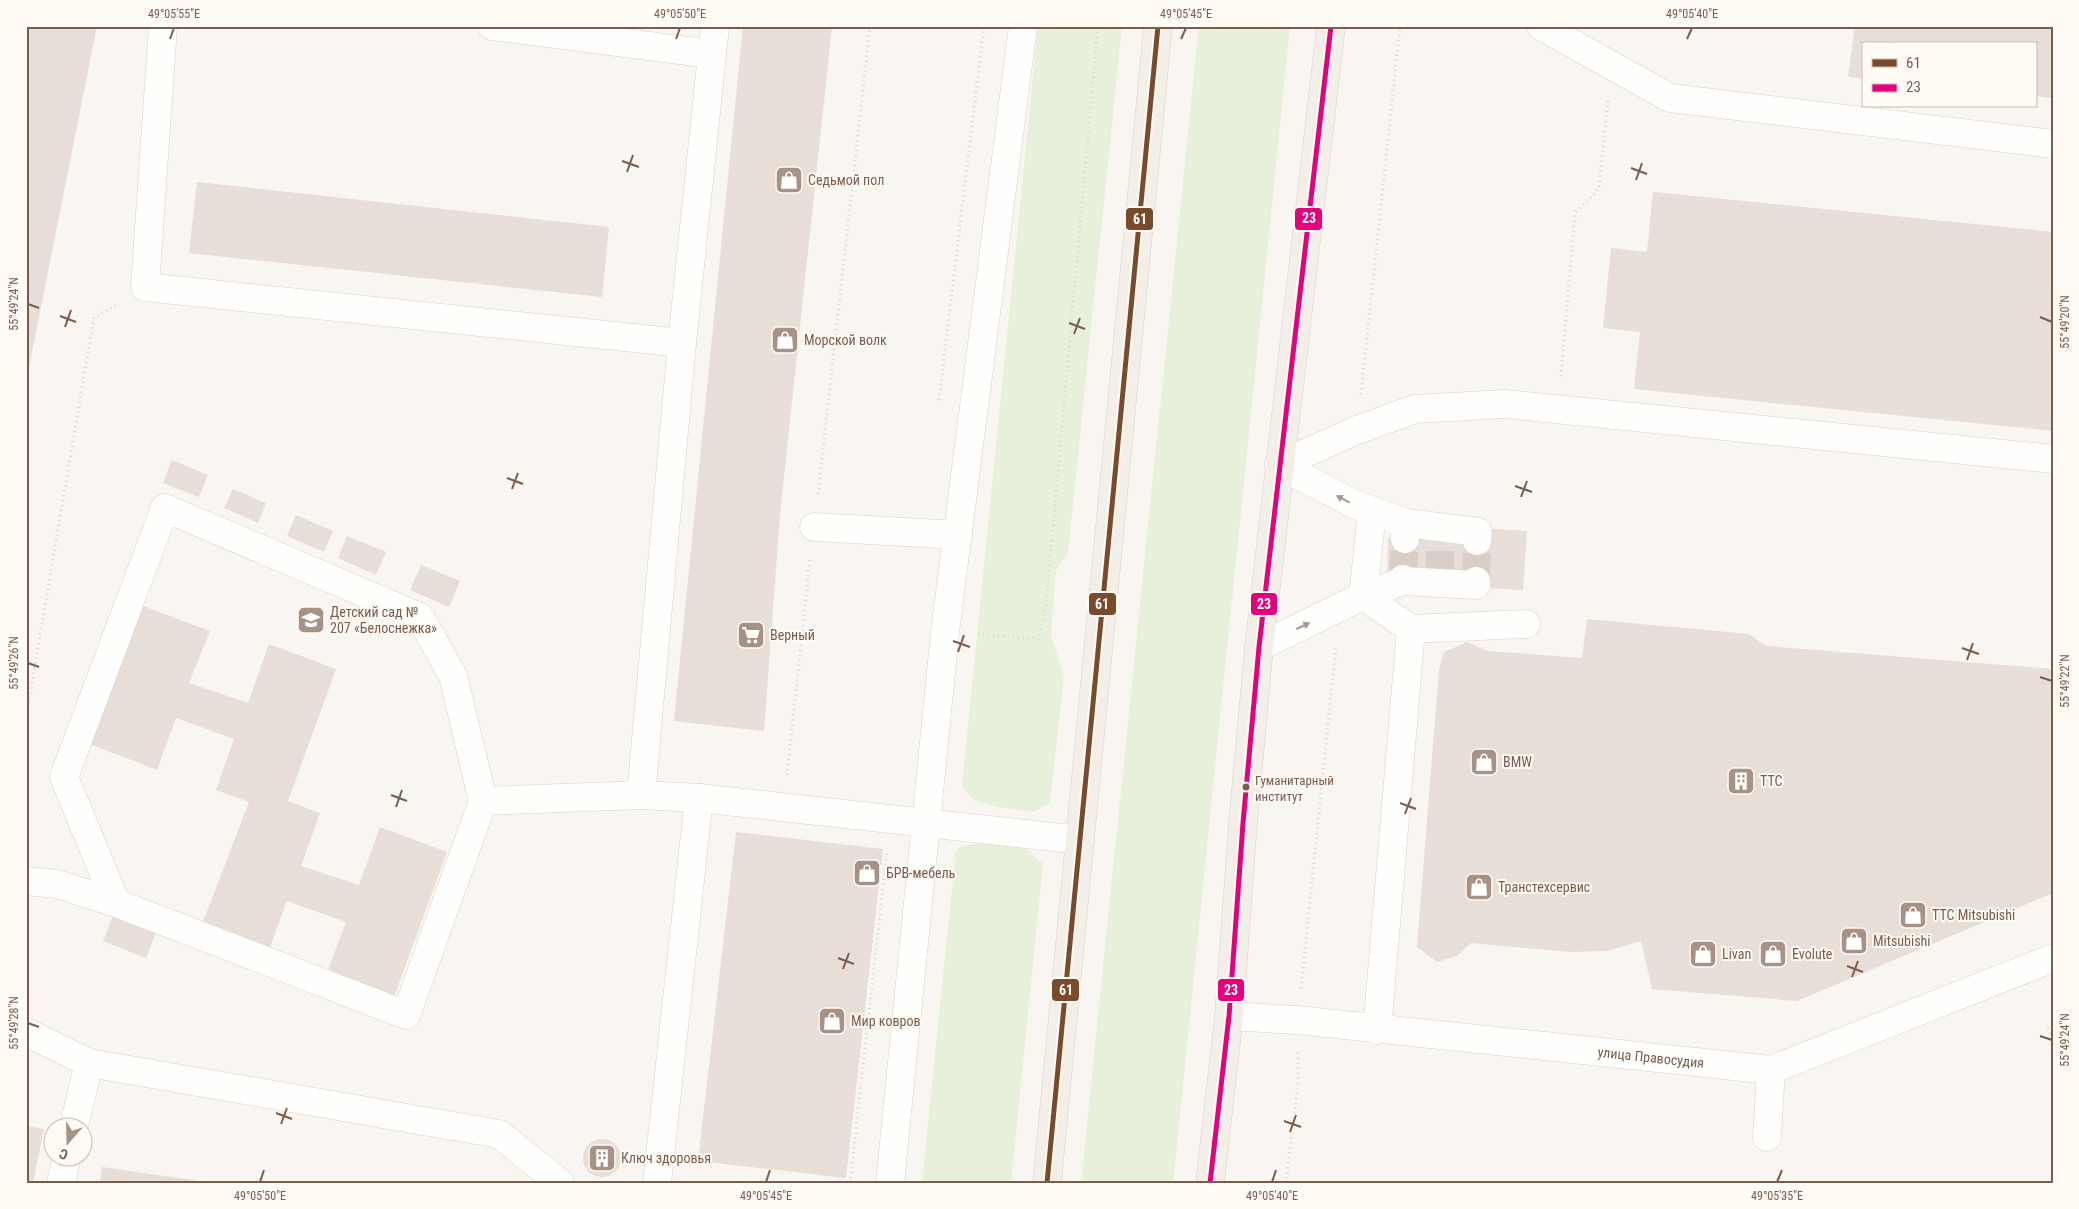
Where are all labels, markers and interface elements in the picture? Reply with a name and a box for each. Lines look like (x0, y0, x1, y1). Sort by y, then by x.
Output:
text: 49°05'55"E (148, 7, 200, 21)
text: 49°05'50"E (654, 7, 706, 21)
text: 49°05'45"E (1160, 7, 1212, 21)
text: 49°05'40"E (1666, 7, 1718, 21)
legend (1862, 42, 2036, 108)
text: 61 (1906, 54, 1921, 72)
text: 23 (1906, 78, 1921, 96)
shop icon: Седьмой пол (774, 165, 804, 195)
place label: Седьмой пол (808, 172, 884, 188)
line badge: 61 (1125, 207, 1154, 231)
line badge: 23 (1294, 207, 1323, 231)
text: 23 (1302, 210, 1316, 226)
text: 61 (1133, 211, 1147, 227)
text: 55°49'24"N (7, 277, 21, 331)
text: 55°49'20"N (2058, 295, 2072, 349)
shop icon: Морской волк (770, 325, 800, 355)
place label: Морской волк (804, 332, 887, 348)
one-way arrow (1336, 494, 1349, 503)
line badge: 61 (1088, 592, 1117, 616)
line badge: 23 (1250, 592, 1278, 616)
text: 61 (1095, 596, 1109, 612)
text: 23 (1257, 596, 1271, 612)
place label: Детский сад № 207 «Белоснежка» (330, 604, 437, 636)
school or university icon: Детский сад № 207 «Белоснежка» (296, 605, 326, 635)
supermarket icon: Верный (736, 620, 766, 650)
one-way arrow (1296, 622, 1310, 630)
place label: Верный (770, 627, 815, 643)
text: 55°49'26"N (7, 636, 21, 690)
text: 55°49'22"N (2058, 654, 2072, 708)
shop icon: BMW (1469, 747, 1499, 777)
place label: BMW (1503, 754, 1532, 770)
building icon: ТТС (1726, 766, 1756, 796)
place label: Гуманитарный институт (1255, 773, 1334, 804)
place label: ТТС (1760, 773, 1782, 789)
marker: Гуманитарный институт (1241, 782, 1251, 792)
shop icon: БРВ-мебель (852, 858, 882, 888)
place label: БРВ-мебель (886, 865, 956, 881)
shop icon: Транстехсервис (1464, 872, 1494, 902)
place label: Транстехсервис (1498, 879, 1590, 895)
shop icon: ТТС Mitsubishi (1898, 900, 1928, 930)
place label: ТТС Mitsubishi (1932, 907, 2015, 923)
shop icon: Mitsubishi (1839, 926, 1869, 956)
place label: Mitsubishi (1873, 933, 1931, 949)
shop icon: Livan (1688, 939, 1718, 969)
shop icon: Evolute (1758, 939, 1788, 969)
place label: Livan (1722, 946, 1751, 962)
place label: Evolute (1792, 946, 1833, 962)
line badge: 61 (1051, 978, 1080, 1002)
line badge: 23 (1217, 978, 1245, 1002)
text: 61 (1059, 982, 1073, 998)
text: 23 (1224, 982, 1238, 998)
text: 55°49'28"N (7, 996, 21, 1050)
shop icon: Мир ковров (817, 1006, 847, 1036)
place label: Мир ковров (851, 1013, 920, 1029)
text: 55°49'24"N (2058, 1013, 2072, 1067)
street label: улица Правосудия (1597, 1044, 1705, 1071)
north arrow (42, 1116, 92, 1166)
building icon: Ключ здоровья (587, 1143, 617, 1173)
text: С (57, 1145, 70, 1163)
place label: Ключ здоровья (621, 1150, 711, 1166)
text: 49°05'50"E (234, 1189, 286, 1203)
text: 49°05'45"E (740, 1189, 792, 1203)
text: 49°05'40"E (1246, 1189, 1298, 1203)
text: 49°05'35"E (1751, 1189, 1803, 1203)

